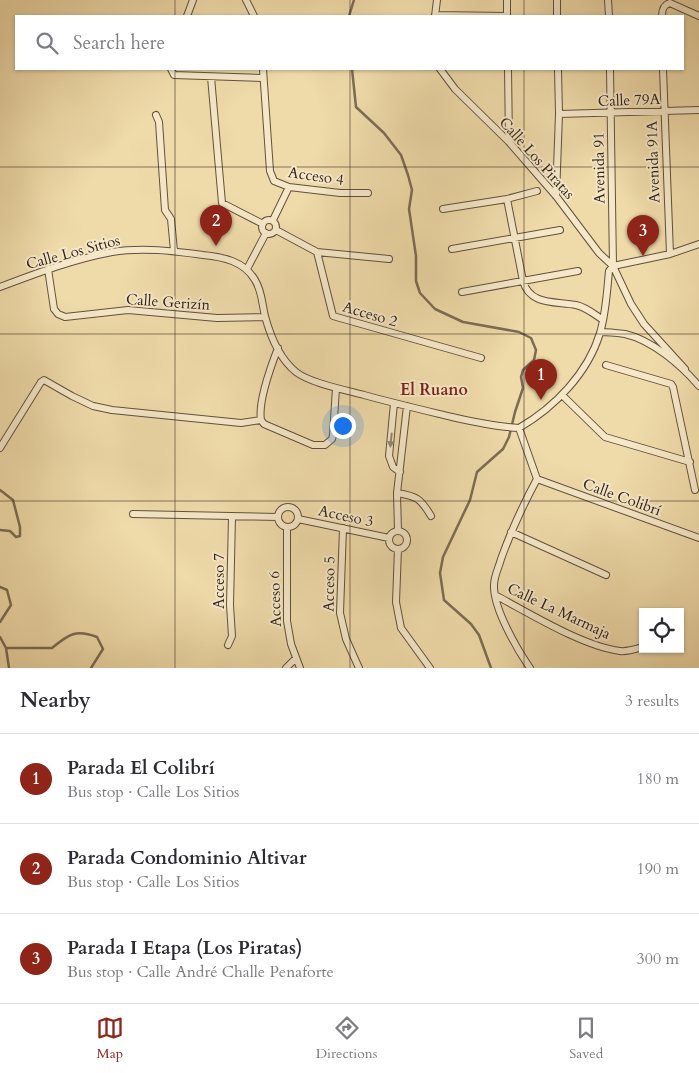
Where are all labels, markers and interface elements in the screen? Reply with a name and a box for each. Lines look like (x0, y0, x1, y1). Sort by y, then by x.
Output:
search box (15, 15, 684, 70)
icon: search (33, 29, 61, 57)
text: Search here (73, 30, 165, 56)
street label: Calle 79A (597, 89, 661, 111)
street label: Calle Los Piratas (495, 113, 579, 203)
street label: Avenida 91A (642, 120, 664, 204)
street label: Avenida 91 (588, 132, 610, 204)
street label: Acceso 4 (287, 162, 345, 190)
pin: 2 (200, 205, 232, 246)
pin: 3 (627, 215, 659, 256)
street label: Calle Los Sitios (24, 230, 122, 274)
street label: Calle Gerizín (125, 289, 211, 315)
street label: Acceso 2 (340, 297, 400, 331)
pin: 1 (525, 359, 557, 400)
district label: El Ruano (400, 379, 468, 401)
your location (330, 413, 356, 439)
one-way arrow (386, 432, 394, 448)
street label: Calle Colibrí (580, 474, 664, 520)
street label: Acceso 3 (317, 500, 375, 532)
street label: Acceso 7 (209, 553, 229, 609)
street label: Acceso 5 (319, 556, 339, 612)
street label: Acceso 6 (264, 570, 286, 627)
street label: Calle La Marmaja (504, 578, 614, 644)
map controls (639, 608, 684, 653)
button: locate (639, 608, 684, 653)
text: Nearby (20, 686, 91, 715)
text: 3 results (625, 690, 679, 712)
text: Parada El Colibrí (67, 755, 215, 781)
text: 1 (32, 768, 40, 790)
text: 180 m (637, 768, 679, 790)
text: Bus stop · Calle Los Sitios (67, 781, 239, 803)
text: Parada Condominio Altivar (67, 845, 307, 871)
text: 2 (32, 858, 40, 880)
text: 190 m (637, 858, 679, 880)
text: Bus stop · Calle Los Sitios (67, 871, 239, 893)
text: Parada I Etapa (Los Piratas) (67, 935, 302, 961)
text: 3 (32, 948, 40, 970)
text: 300 m (637, 948, 679, 970)
text: Bus stop · Calle André Challe Penaforte (67, 961, 334, 983)
tab: Map (96, 1014, 124, 1063)
tab: Directions (316, 1014, 377, 1063)
tab: Saved (569, 1014, 603, 1063)

